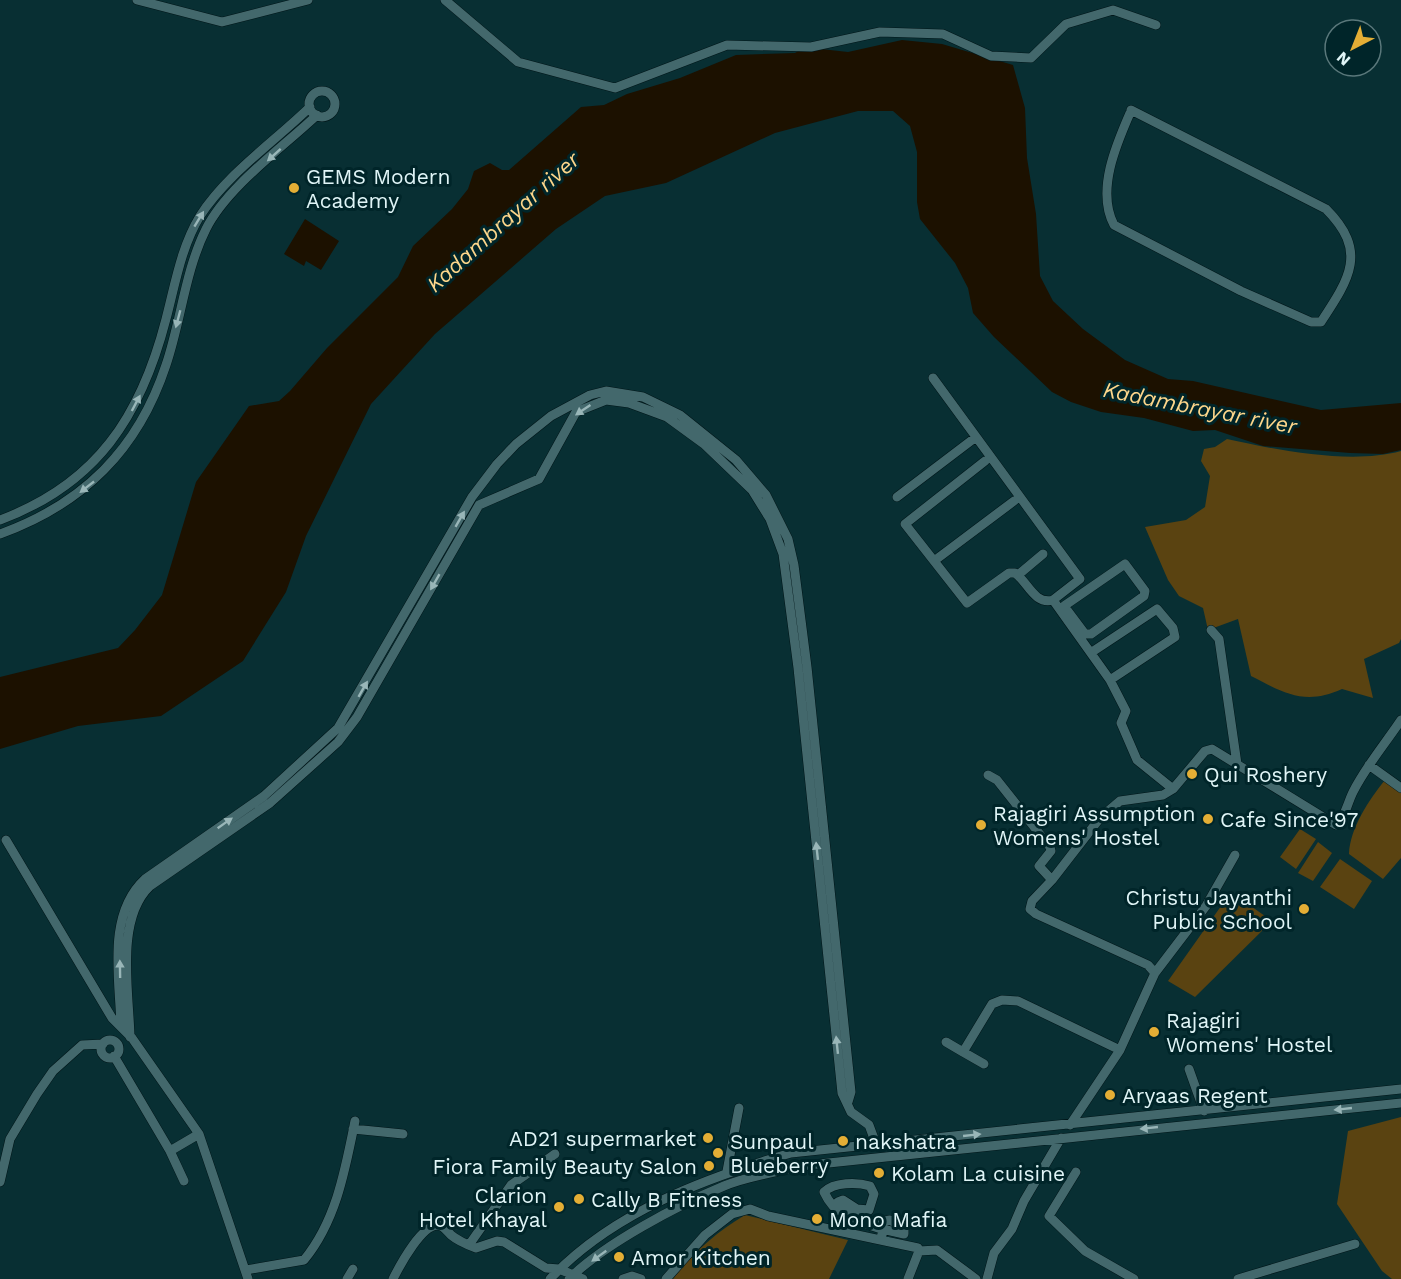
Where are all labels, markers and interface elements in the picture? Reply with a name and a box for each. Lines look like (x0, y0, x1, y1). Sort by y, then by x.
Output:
north arrow (1323, 18, 1383, 78)
text: N (1333, 48, 1354, 70)
water label: Kadambrayar river (422, 146, 586, 297)
one-way arrow (267, 148, 282, 161)
place label: GEMS Modern Academy (306, 164, 450, 213)
marker: GEMS Modern Academy (287, 181, 301, 195)
one-way arrow (194, 211, 205, 227)
one-way arrow (173, 310, 183, 328)
water label: Kadambrayar river (1101, 377, 1300, 439)
one-way arrow (131, 394, 141, 411)
one-way arrow (574, 405, 591, 416)
one-way arrow (79, 480, 94, 492)
one-way arrow (455, 510, 465, 527)
one-way arrow (429, 574, 440, 590)
one-way arrow (358, 680, 368, 697)
place label: Qui Roshery (1204, 762, 1327, 787)
marker: Qui Roshery (1185, 767, 1199, 781)
place label: Rajagiri Assumption Womens' Hostel (993, 801, 1195, 850)
place label: Cafe Since'97 (1220, 807, 1358, 832)
marker: Cafe Since'97 (1201, 812, 1215, 826)
one-way arrow (217, 817, 233, 829)
marker: Rajagiri Assumption Womens' Hostel (974, 818, 988, 832)
one-way arrow (812, 841, 822, 860)
place label: Christu Jayanthi Public School (1125, 885, 1293, 934)
marker: Christu Jayanthi Public School (1297, 902, 1311, 916)
one-way arrow (115, 959, 124, 978)
place label: Rajagiri Womens' Hostel (1166, 1008, 1333, 1057)
marker: Rajagiri Womens' Hostel (1147, 1025, 1161, 1039)
one-way arrow (832, 1035, 842, 1054)
place label: Aryaas Regent (1122, 1083, 1268, 1108)
marker: Aryaas Regent (1103, 1088, 1117, 1102)
one-way arrow (1333, 1104, 1352, 1114)
one-way arrow (1139, 1123, 1158, 1133)
place label: AD21 supermarket (509, 1126, 696, 1151)
place label: Sunpaul Blueberry (730, 1129, 829, 1178)
place label: nakshatra (855, 1129, 956, 1154)
one-way arrow (963, 1130, 982, 1140)
marker: AD21 supermarket (701, 1131, 715, 1145)
marker: nakshatra (836, 1134, 850, 1148)
marker: Sunpaul Blueberry (711, 1146, 725, 1160)
place label: Fiora Family Beauty Salon (432, 1154, 697, 1179)
marker: Fiora Family Beauty Salon (702, 1159, 716, 1173)
place label: Kolam La cuisine (891, 1161, 1065, 1186)
marker: Kolam La cuisine (872, 1166, 886, 1180)
place label: Clarion Hotel Khayal (419, 1183, 548, 1232)
place label: Cally B Fitness (591, 1187, 742, 1212)
marker: Cally B Fitness (572, 1192, 586, 1206)
marker: Clarion Hotel Khayal (552, 1200, 566, 1214)
place label: Mono Mafia (829, 1207, 948, 1232)
marker: Mono Mafia (810, 1212, 824, 1226)
place label: Amor Kitchen (631, 1245, 771, 1270)
one-way arrow (591, 1250, 607, 1262)
marker: Amor Kitchen (612, 1250, 626, 1264)

